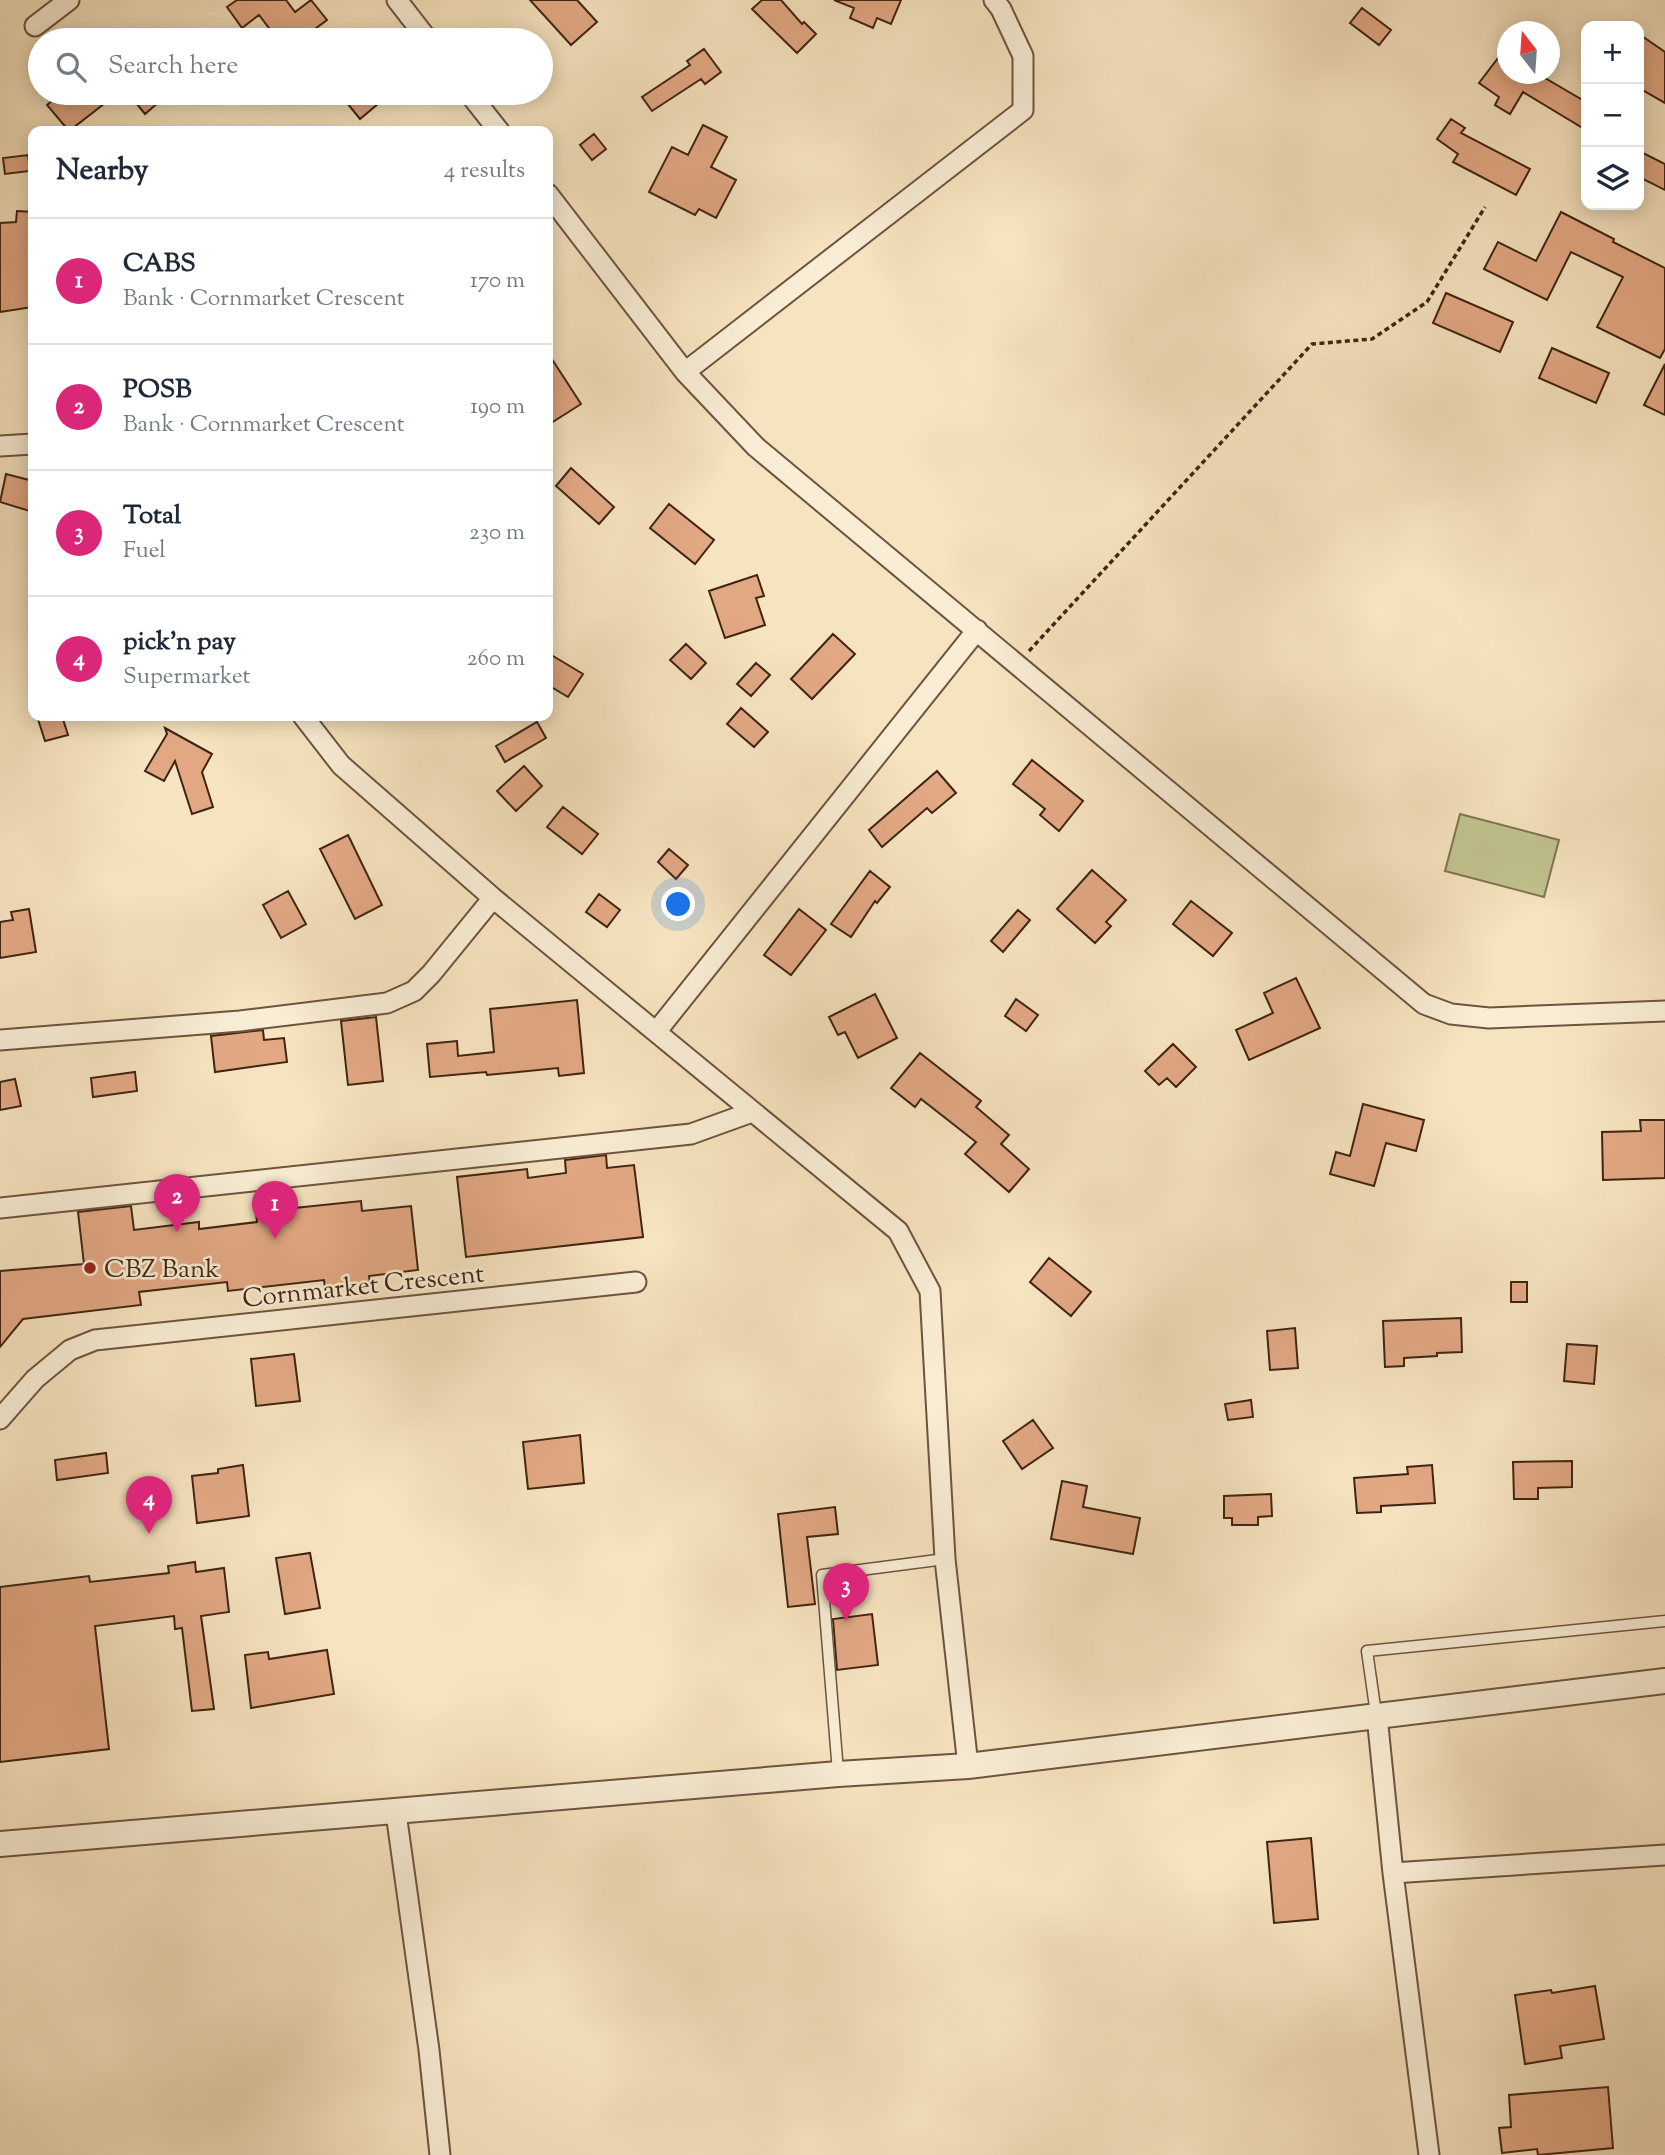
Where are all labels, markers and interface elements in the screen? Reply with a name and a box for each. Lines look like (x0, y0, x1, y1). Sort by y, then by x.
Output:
north arrow (1497, 21, 1560, 84)
map controls (1581, 21, 1644, 210)
button: + (1581, 21, 1644, 84)
search box (28, 28, 553, 105)
icon: search (52, 48, 90, 86)
text: Search here (108, 48, 238, 85)
button: − (1581, 84, 1644, 147)
button: layers (1581, 147, 1644, 210)
text: Nearby (56, 150, 148, 193)
text: 4 results (444, 155, 525, 188)
text: CABS (123, 246, 196, 283)
text: 1 (75, 265, 83, 298)
text: 170 m (470, 265, 525, 298)
text: Bank · Cornmarket Crescent (123, 283, 405, 316)
text: POSB (123, 372, 192, 409)
text: 2 (74, 391, 84, 424)
text: 190 m (470, 391, 525, 424)
text: Bank · Cornmarket Crescent (123, 409, 405, 442)
text: Total (123, 498, 181, 535)
text: 3 (74, 517, 84, 550)
text: 230 m (469, 517, 525, 550)
text: Fuel (123, 535, 166, 568)
text: pick'n pay (123, 624, 236, 661)
text: 4 (73, 643, 85, 676)
text: 260 m (467, 643, 525, 676)
text: Supermarket (123, 661, 250, 694)
your location (661, 887, 695, 921)
pin: 2 (154, 1174, 200, 1232)
pin: 1 (252, 1181, 298, 1239)
place label: CBZ Bank (104, 1252, 219, 1289)
street label: Cornmarket Crescent (241, 1256, 486, 1319)
marker: CBZ Bank (82, 1260, 98, 1276)
pin: 4 (126, 1476, 172, 1534)
pin: 3 (823, 1563, 869, 1621)

